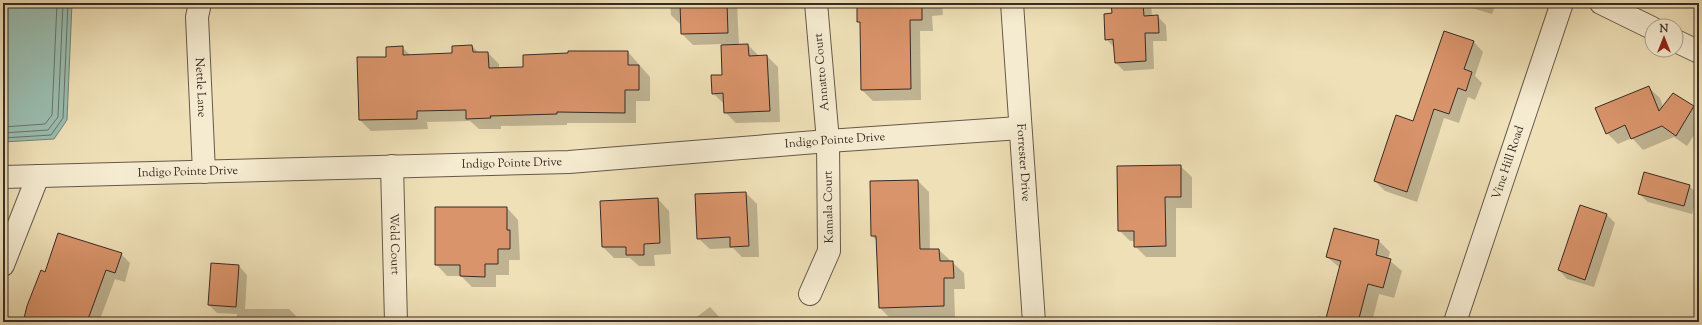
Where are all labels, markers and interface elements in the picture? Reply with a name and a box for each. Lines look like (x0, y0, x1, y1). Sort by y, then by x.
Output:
north arrow (1644, 18, 1684, 58)
text: N (1659, 21, 1669, 37)
street label: Annatto Court (810, 32, 834, 112)
street label: Nettle Lane (190, 57, 211, 118)
street label: Forrester Drive (1011, 123, 1035, 203)
street label: Vine Hill Road (1488, 123, 1529, 202)
street label: Indigo Pointe Drive (784, 128, 886, 153)
street label: Indigo Pointe Drive (461, 153, 563, 174)
street label: Indigo Pointe Drive (137, 162, 239, 182)
street label: Kamala Court (819, 171, 839, 243)
street label: Weld Court (384, 213, 404, 275)

